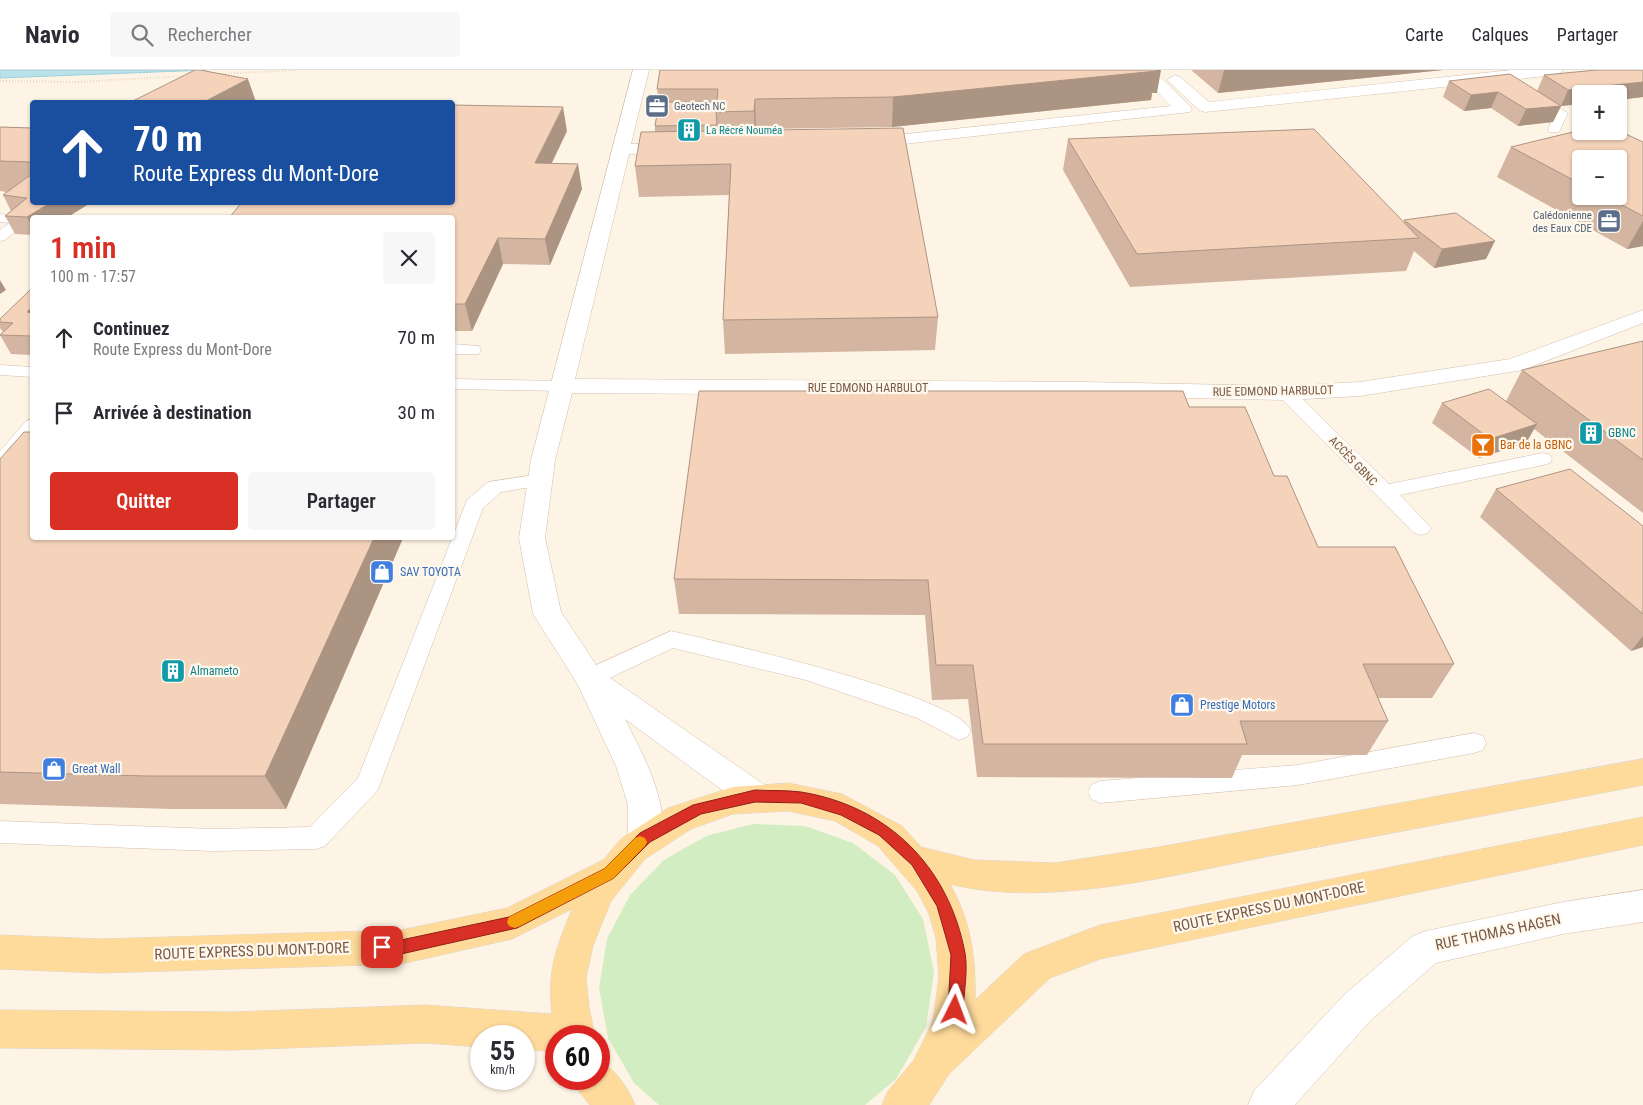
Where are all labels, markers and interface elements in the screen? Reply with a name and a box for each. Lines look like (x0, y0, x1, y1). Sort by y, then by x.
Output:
search box (110, 12, 460, 57)
text: Navio (25, 21, 80, 49)
icon: search (128, 21, 156, 49)
text: Rechercher (168, 23, 252, 46)
text: Carte (1405, 24, 1444, 45)
text: Calques (1472, 24, 1529, 45)
text: Partager (1557, 24, 1618, 45)
map controls (1572, 85, 1627, 205)
button: + (1572, 85, 1627, 140)
office icon: Geotech NC (644, 93, 670, 119)
place label: Geotech NC (674, 100, 726, 113)
building icon: La Récré Nouméa (676, 117, 702, 143)
text: 70 m (133, 119, 202, 160)
icon: ahead (50, 120, 115, 185)
place label: La Récré Nouméa (706, 124, 782, 137)
button: − (1572, 150, 1627, 205)
text: Route Express du Mont-Dore (133, 161, 379, 186)
office icon: Calédonienne des Eaux CDE (1596, 208, 1622, 234)
place label: Calédonienne des Eaux CDE (1532, 209, 1593, 235)
text: 1 min (50, 230, 116, 265)
button: close (383, 232, 435, 284)
text: 100 m · 17:57 (50, 267, 136, 286)
text: Continuez (93, 317, 170, 340)
icon: ahead (50, 324, 78, 352)
text: 70 m (398, 326, 435, 349)
text: Route Express du Mont-Dore (93, 340, 272, 359)
street label: RUE EDMOND HARBULOT (808, 381, 928, 395)
street label: RUE EDMOND HARBULOT (1213, 383, 1333, 399)
icon: arrive (50, 399, 78, 427)
text: Arrivée à destination (93, 401, 252, 424)
text: 30 m (398, 401, 435, 424)
building icon: GBNC (1578, 420, 1604, 446)
place label: GBNC (1608, 426, 1636, 440)
bar icon: Bar de la GBNC (1470, 432, 1496, 458)
street label: ACCÈS GBNC (1326, 433, 1381, 489)
place label: Bar de la GBNC (1500, 438, 1572, 452)
button: Quitter (50, 472, 238, 530)
button: Partager (248, 472, 435, 530)
shop icon: SAV TOYOTA (369, 559, 395, 585)
place label: SAV TOYOTA (400, 565, 461, 579)
building icon: Almameto (160, 658, 186, 684)
place label: Almameto (190, 664, 239, 678)
shop icon: Prestige Motors (1169, 692, 1195, 718)
place label: Prestige Motors (1200, 698, 1276, 712)
shop icon: Great Wall (41, 756, 67, 782)
place label: Great Wall (72, 762, 121, 776)
street label: ROUTE EXPRESS DU MONT-DORE (1172, 878, 1366, 936)
street label: RUE THOMAS HAGEN (1433, 910, 1563, 954)
pin (361, 926, 403, 968)
icon: arrive (368, 933, 396, 961)
street label: ROUTE EXPRESS DU MONT-DORE (154, 939, 350, 963)
position arrow (928, 983, 980, 1035)
speed limit sign: 60 (545, 1025, 610, 1090)
text: 55 (490, 1037, 515, 1066)
text: km/h (490, 1063, 515, 1077)

